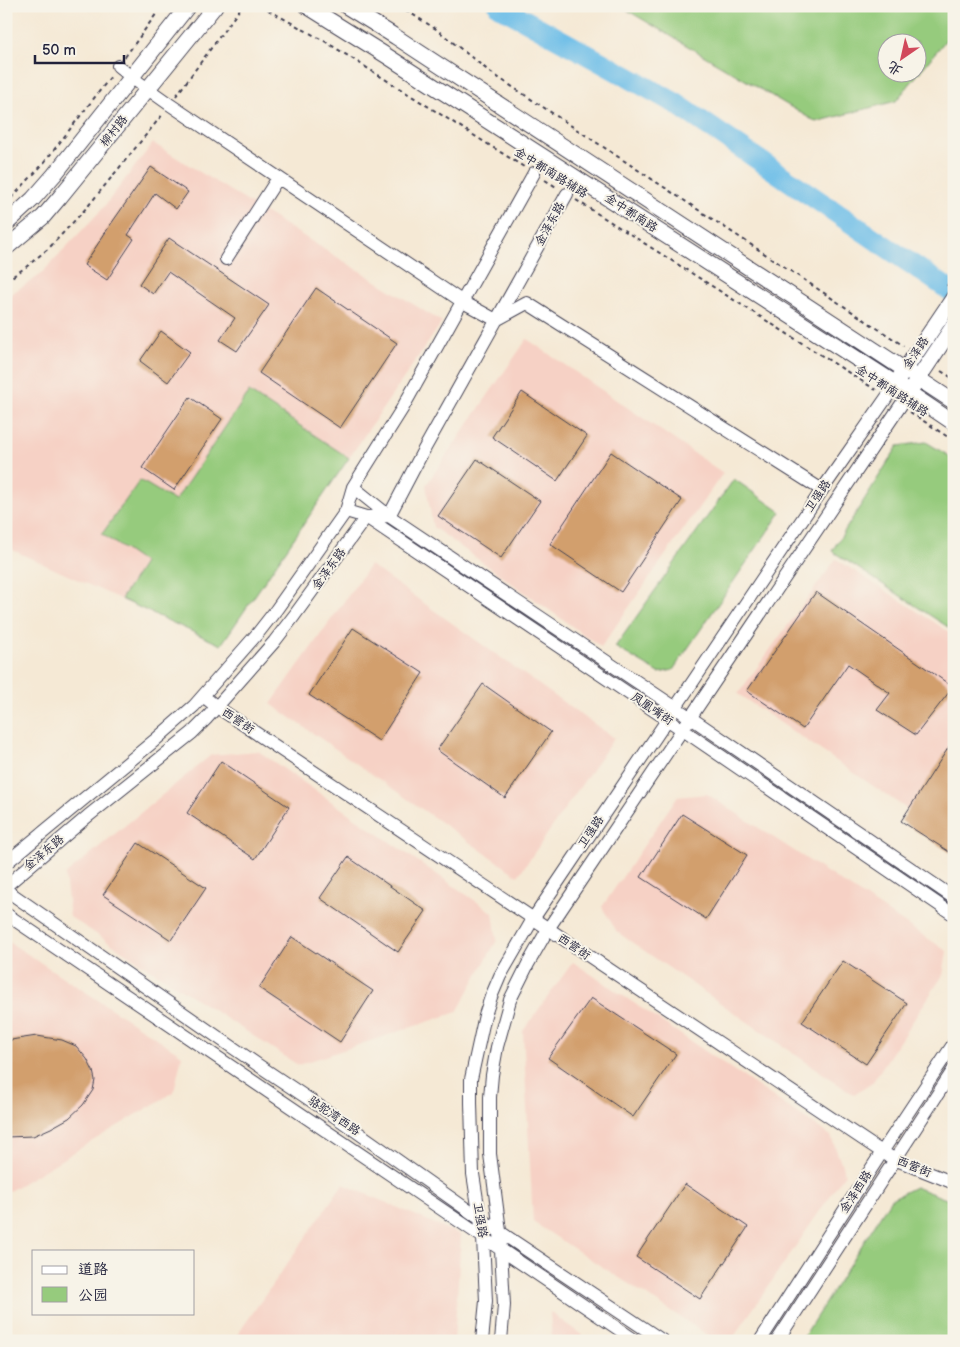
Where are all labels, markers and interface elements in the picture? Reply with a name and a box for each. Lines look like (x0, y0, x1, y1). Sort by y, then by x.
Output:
scale bar (35, 32, 124, 64)
north arrow (878, 32, 928, 82)
text: 50 m (42, 41, 76, 60)
text: 北 (884, 57, 906, 79)
street label: 柳村路 (97, 112, 131, 150)
street label: 金中都南路辅路 (511, 144, 591, 202)
street label: 金中都南路 (602, 190, 660, 236)
street label: 金泽东路 (532, 199, 568, 249)
street label: 金泽路 (900, 334, 932, 372)
street label: 金中都南路辅路 (853, 362, 931, 420)
street label: 卫强路 (802, 477, 834, 515)
street label: 金泽东路 (309, 545, 349, 593)
street label: 凤凰嘴街 (628, 689, 676, 729)
street label: 西营街 (219, 705, 257, 737)
street label: 卫强路 (575, 813, 607, 851)
street label: 金泽东路 (21, 832, 67, 874)
street label: 西营街 (555, 931, 593, 963)
street label: 骆驼湾西路 (305, 1093, 363, 1139)
street label: 西营街 (894, 1153, 934, 1181)
street label: 金泽西路 (837, 1168, 875, 1216)
street label: 卫强路 (470, 1201, 490, 1239)
legend (32, 1250, 195, 1314)
text: 道路 (78, 1260, 108, 1279)
text: 公园 (78, 1286, 108, 1305)

